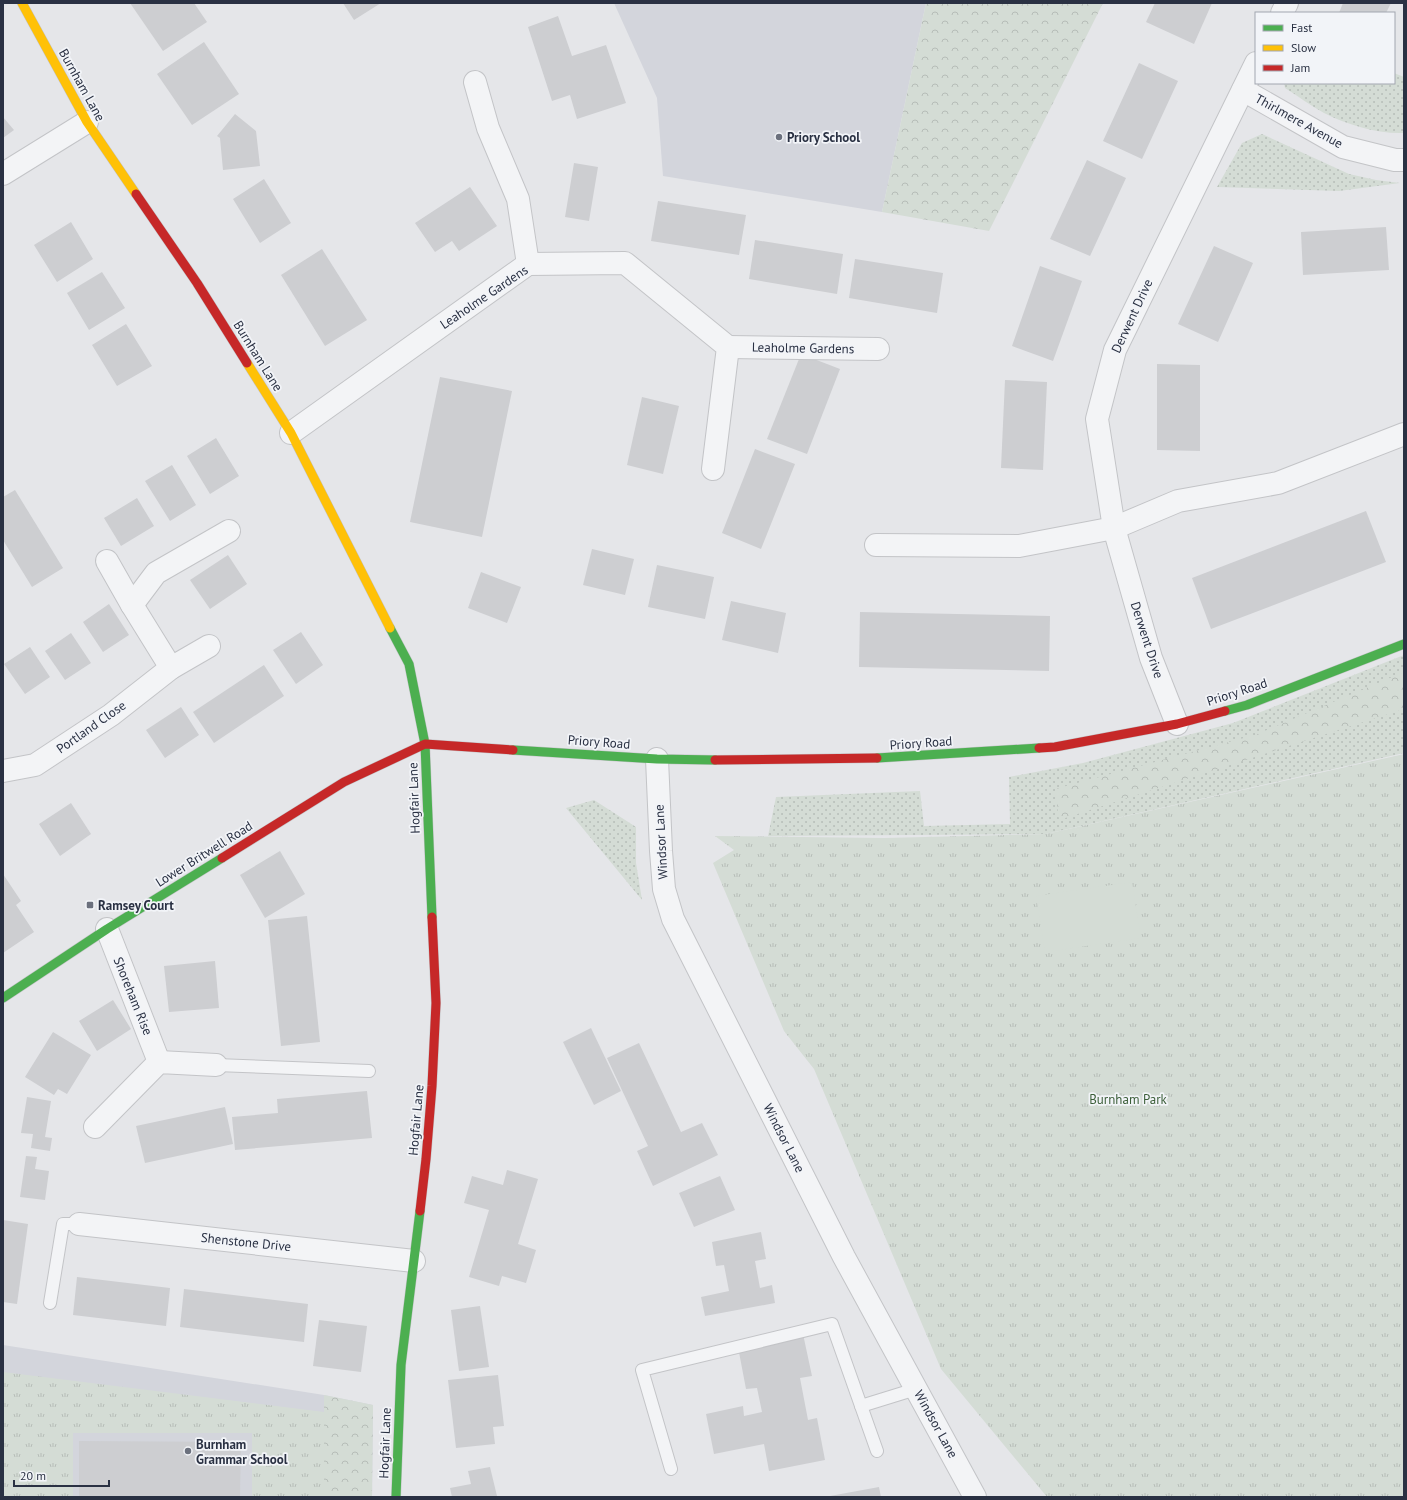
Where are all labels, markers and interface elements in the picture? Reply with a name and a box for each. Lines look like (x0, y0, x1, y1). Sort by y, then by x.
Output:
legend (1255, 12, 1395, 84)
text: Fast (1291, 20, 1312, 35)
text: Slow (1291, 40, 1316, 55)
street label: Burnham Lane (55, 46, 109, 124)
text: Jam (1290, 60, 1310, 75)
street label: Thirlmere Avenue (1252, 90, 1346, 152)
place label: Priory School (787, 129, 860, 146)
marker: Priory School (774, 132, 784, 142)
street label: Leaholme Gardens (437, 261, 531, 333)
street label: Derwent Drive (1107, 276, 1157, 356)
street label: Burnham Lane (230, 317, 286, 395)
street label: Leaholme Gardens (752, 339, 854, 357)
street label: Derwent Drive (1127, 599, 1167, 681)
street label: Priory Road (1205, 674, 1269, 710)
street label: Portland Close (53, 697, 129, 757)
street label: Priory Road (567, 731, 631, 753)
street label: Priory Road (889, 732, 953, 754)
street label: Hogfair Lane (404, 762, 424, 834)
street label: Windsor Lane (651, 804, 671, 880)
street label: Lower Britwell Road (152, 817, 256, 891)
place label: Ramsey Court (98, 897, 174, 914)
marker: Ramsey Court (85, 900, 95, 910)
street label: Shoreham Rise (110, 954, 156, 1038)
street label: Hogfair Lane (404, 1084, 428, 1156)
park label: Burnham Park (1089, 1091, 1168, 1108)
street label: Windsor Lane (759, 1101, 809, 1175)
street label: Shenstone Drive (200, 1229, 292, 1255)
street label: Windsor Lane (910, 1387, 962, 1461)
street label: Hogfair Lane (375, 1407, 395, 1479)
place label: Burnham Grammar School (196, 1436, 288, 1468)
marker: Burnham Grammar School (183, 1446, 193, 1456)
scale bar (14, 1462, 109, 1488)
text: 20 m (20, 1468, 46, 1483)

